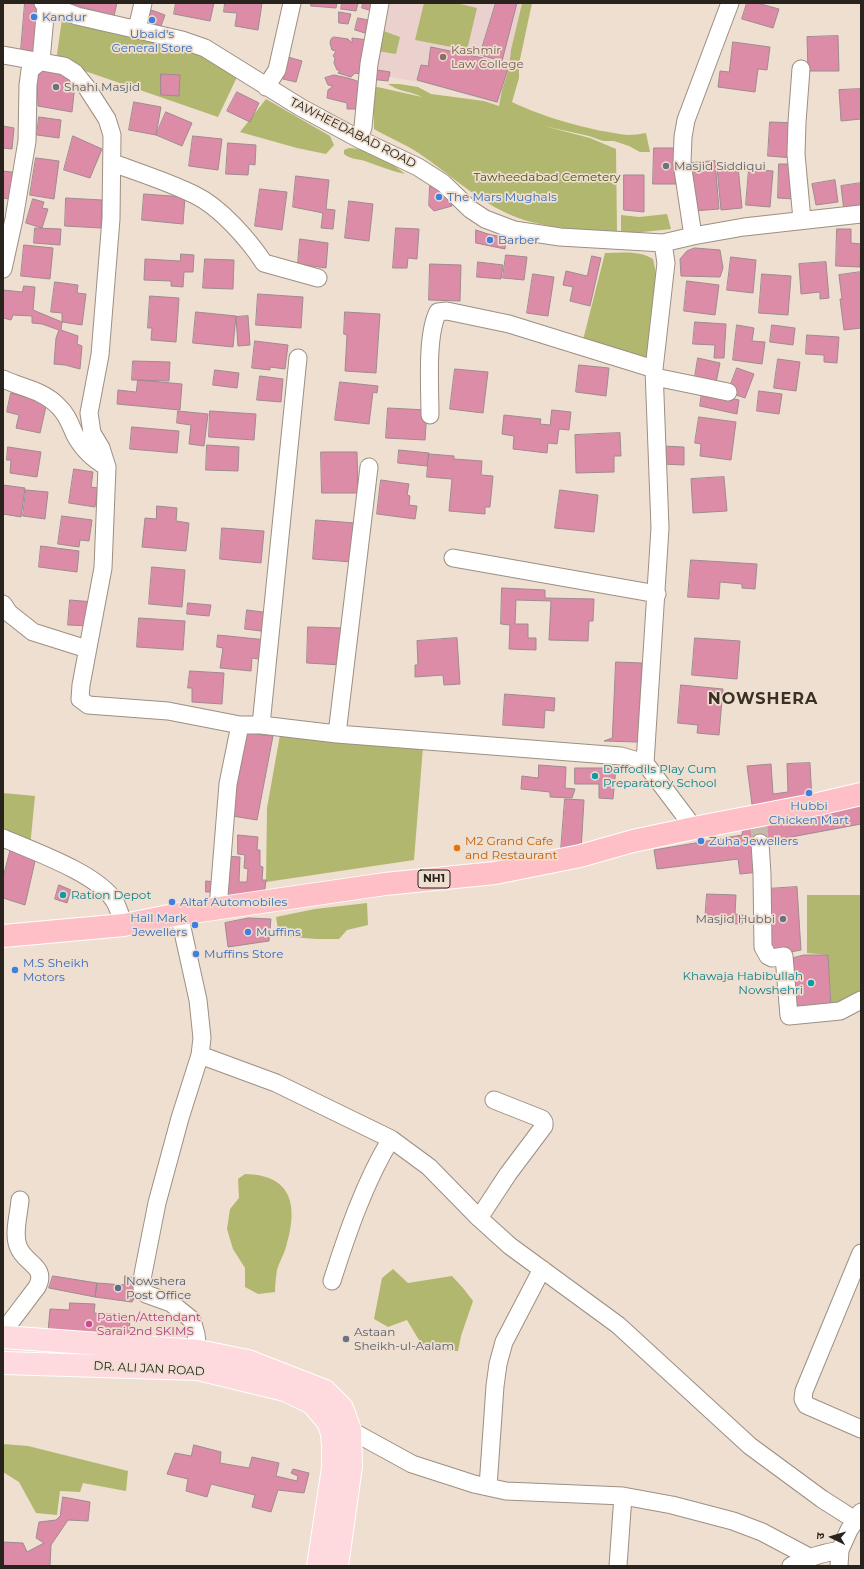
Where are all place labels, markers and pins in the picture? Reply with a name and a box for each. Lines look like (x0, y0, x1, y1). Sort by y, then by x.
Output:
place label: Kandur (42, 10, 87, 24)
marker: Kandur (29, 12, 39, 22)
marker: Ubaid's General Store (147, 15, 157, 25)
place label: Ubaid's General Store (111, 27, 193, 55)
place label: Kashmir Law College (451, 43, 524, 71)
marker: Kashmir Law College (438, 52, 448, 62)
place label: Shahi Masjid (64, 80, 140, 94)
marker: Shahi Masjid (51, 82, 61, 92)
place label: Masjid Siddiqui (674, 159, 766, 173)
marker: Masjid Siddiqui (661, 161, 671, 171)
place label: The Mars Mughals (447, 190, 557, 204)
marker: The Mars Mughals (434, 192, 444, 202)
place label: Barber (498, 233, 539, 247)
marker: Barber (485, 235, 495, 245)
place label: Daffodils Play Cum Preparatory School (603, 762, 717, 790)
marker: Daffodils Play Cum Preparatory School (590, 771, 600, 781)
marker: Hubbi Chicken Mart (804, 788, 814, 798)
place label: Hubbi Chicken Mart (769, 799, 849, 827)
place label: M2 Grand Cafe and Restaurant (465, 834, 557, 862)
place label: Zuha Jewellers (709, 834, 798, 848)
marker: Zuha Jewellers (696, 836, 706, 846)
marker: M2 Grand Cafe and Restaurant (452, 843, 462, 853)
place label: Ration Depot (71, 888, 151, 902)
marker: Ration Depot (58, 890, 68, 900)
place label: Altaf Automobiles (180, 895, 287, 909)
marker: Altaf Automobiles (167, 897, 177, 907)
place label: Hall Mark Jewellers (130, 911, 187, 939)
place label: Masjid Hubbi (695, 912, 775, 926)
marker: Masjid Hubbi (778, 914, 788, 924)
marker: Hall Mark Jewellers (190, 920, 200, 930)
place label: Muffins (256, 925, 301, 939)
marker: Muffins (243, 927, 253, 937)
place label: Muffins Store (204, 947, 283, 961)
marker: Muffins Store (191, 949, 201, 959)
place label: M.S Sheikh Motors (23, 956, 89, 984)
marker: M.S Sheikh Motors (10, 965, 20, 975)
place label: Khawaja Habibullah Nowshehri (682, 969, 803, 997)
marker: Khawaja Habibullah Nowshehri (806, 978, 816, 988)
place label: Nowshera Post Office (126, 1274, 191, 1302)
marker: Nowshera Post Office (113, 1283, 123, 1293)
place label: Patien/Attendant Sarai 2nd SKIMS (97, 1310, 201, 1338)
marker: Patien/Attendant Sarai 2nd SKIMS (84, 1319, 94, 1329)
place label: Astaan Sheikh-ul-Aalam (354, 1325, 454, 1353)
marker: Astaan Sheikh-ul-Aalam (341, 1334, 351, 1344)

